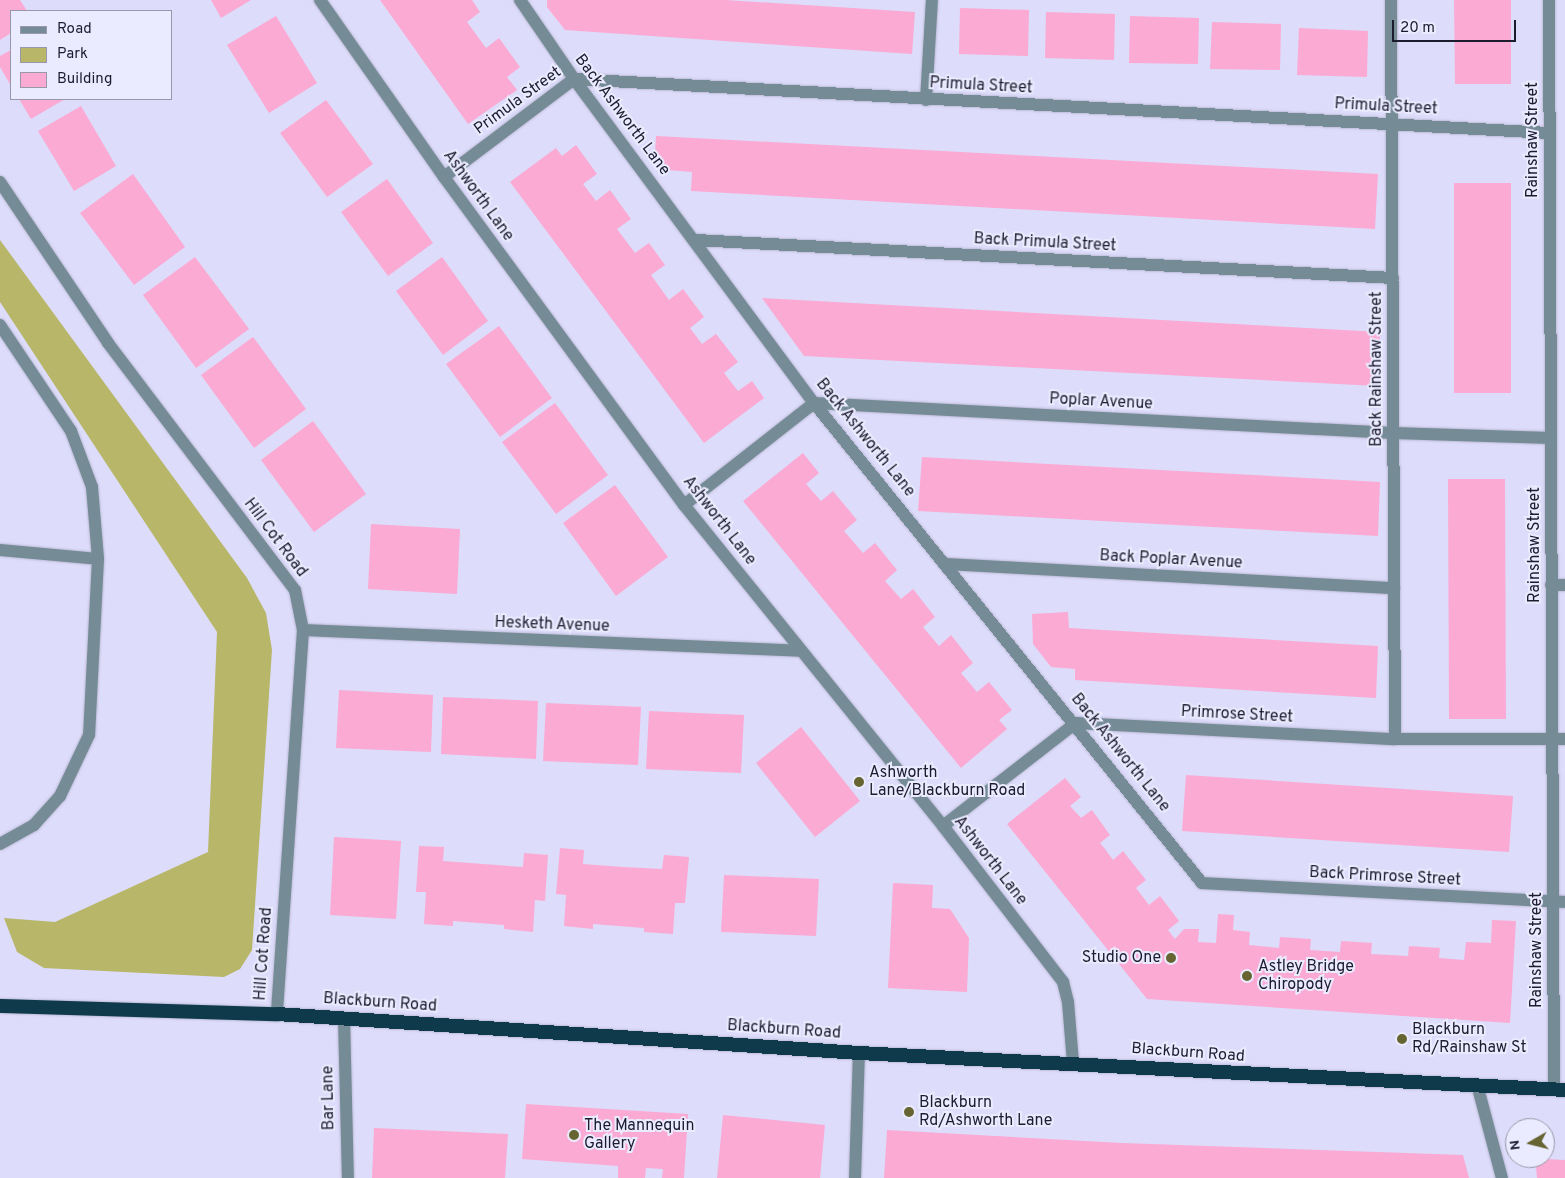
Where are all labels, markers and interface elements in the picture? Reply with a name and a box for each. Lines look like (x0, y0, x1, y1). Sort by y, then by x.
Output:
legend (10, 10, 172, 100)
scale bar (1395, 10, 1519, 42)
text: 20 m (1400, 19, 1435, 38)
text: Road (57, 20, 92, 39)
text: Park (57, 45, 88, 64)
street label: Back Ashworth Lane (570, 50, 674, 180)
street label: Primula Street (471, 63, 565, 139)
text: Building (57, 70, 112, 89)
street label: Primula Street (929, 74, 1033, 98)
street label: Rainshaw Street (1523, 82, 1543, 198)
street label: Primula Street (1334, 95, 1438, 119)
street label: Ashworth Lane (439, 147, 517, 245)
street label: Back Primula Street (973, 230, 1117, 256)
street label: Back Rainshaw Street (1367, 291, 1387, 447)
street label: Back Ashworth Lane (811, 375, 919, 501)
street label: Poplar Avenue (1048, 390, 1154, 414)
street label: Ashworth Lane (678, 473, 760, 569)
street label: Rainshaw Street (1525, 487, 1545, 603)
street label: Hill Cot Road (239, 495, 311, 581)
street label: Back Poplar Avenue (1099, 547, 1243, 573)
street label: Hesketh Avenue (494, 613, 610, 637)
street label: Back Ashworth Lane (1066, 690, 1174, 816)
street label: Primrose Street (1180, 702, 1294, 728)
place label: Ashworth Lane/Blackburn Road (869, 763, 1025, 801)
marker: Ashworth Lane/Blackburn Road (853, 776, 865, 788)
street label: Ashworth Lane (949, 813, 1031, 909)
street label: Back Primrose Street (1309, 863, 1461, 891)
street label: Rainshaw Street (1527, 892, 1547, 1008)
street label: Hill Cot Road (251, 907, 277, 1001)
place label: Studio One (1082, 948, 1161, 968)
marker: Studio One (1165, 952, 1177, 964)
place label: Astley Bridge Chiropody (1258, 957, 1354, 995)
marker: Astley Bridge Chiropody (1240, 969, 1254, 983)
street label: Blackburn Road (323, 989, 437, 1017)
street label: Blackburn Road (727, 1016, 841, 1044)
place label: Blackburn Rd/Rainshaw St (1412, 1020, 1526, 1058)
marker: Blackburn Rd/Rainshaw St (1396, 1033, 1408, 1045)
street label: Blackburn Road (1131, 1039, 1245, 1067)
street label: Bar Lane (319, 1066, 339, 1130)
place label: Blackburn Rd/Ashworth Lane (919, 1093, 1052, 1131)
marker: Blackburn Rd/Ashworth Lane (903, 1106, 915, 1118)
place label: The Mannequin Gallery (584, 1116, 694, 1154)
north arrow (1505, 1118, 1555, 1168)
marker: The Mannequin Gallery (568, 1129, 580, 1141)
text: N (1507, 1139, 1525, 1151)

